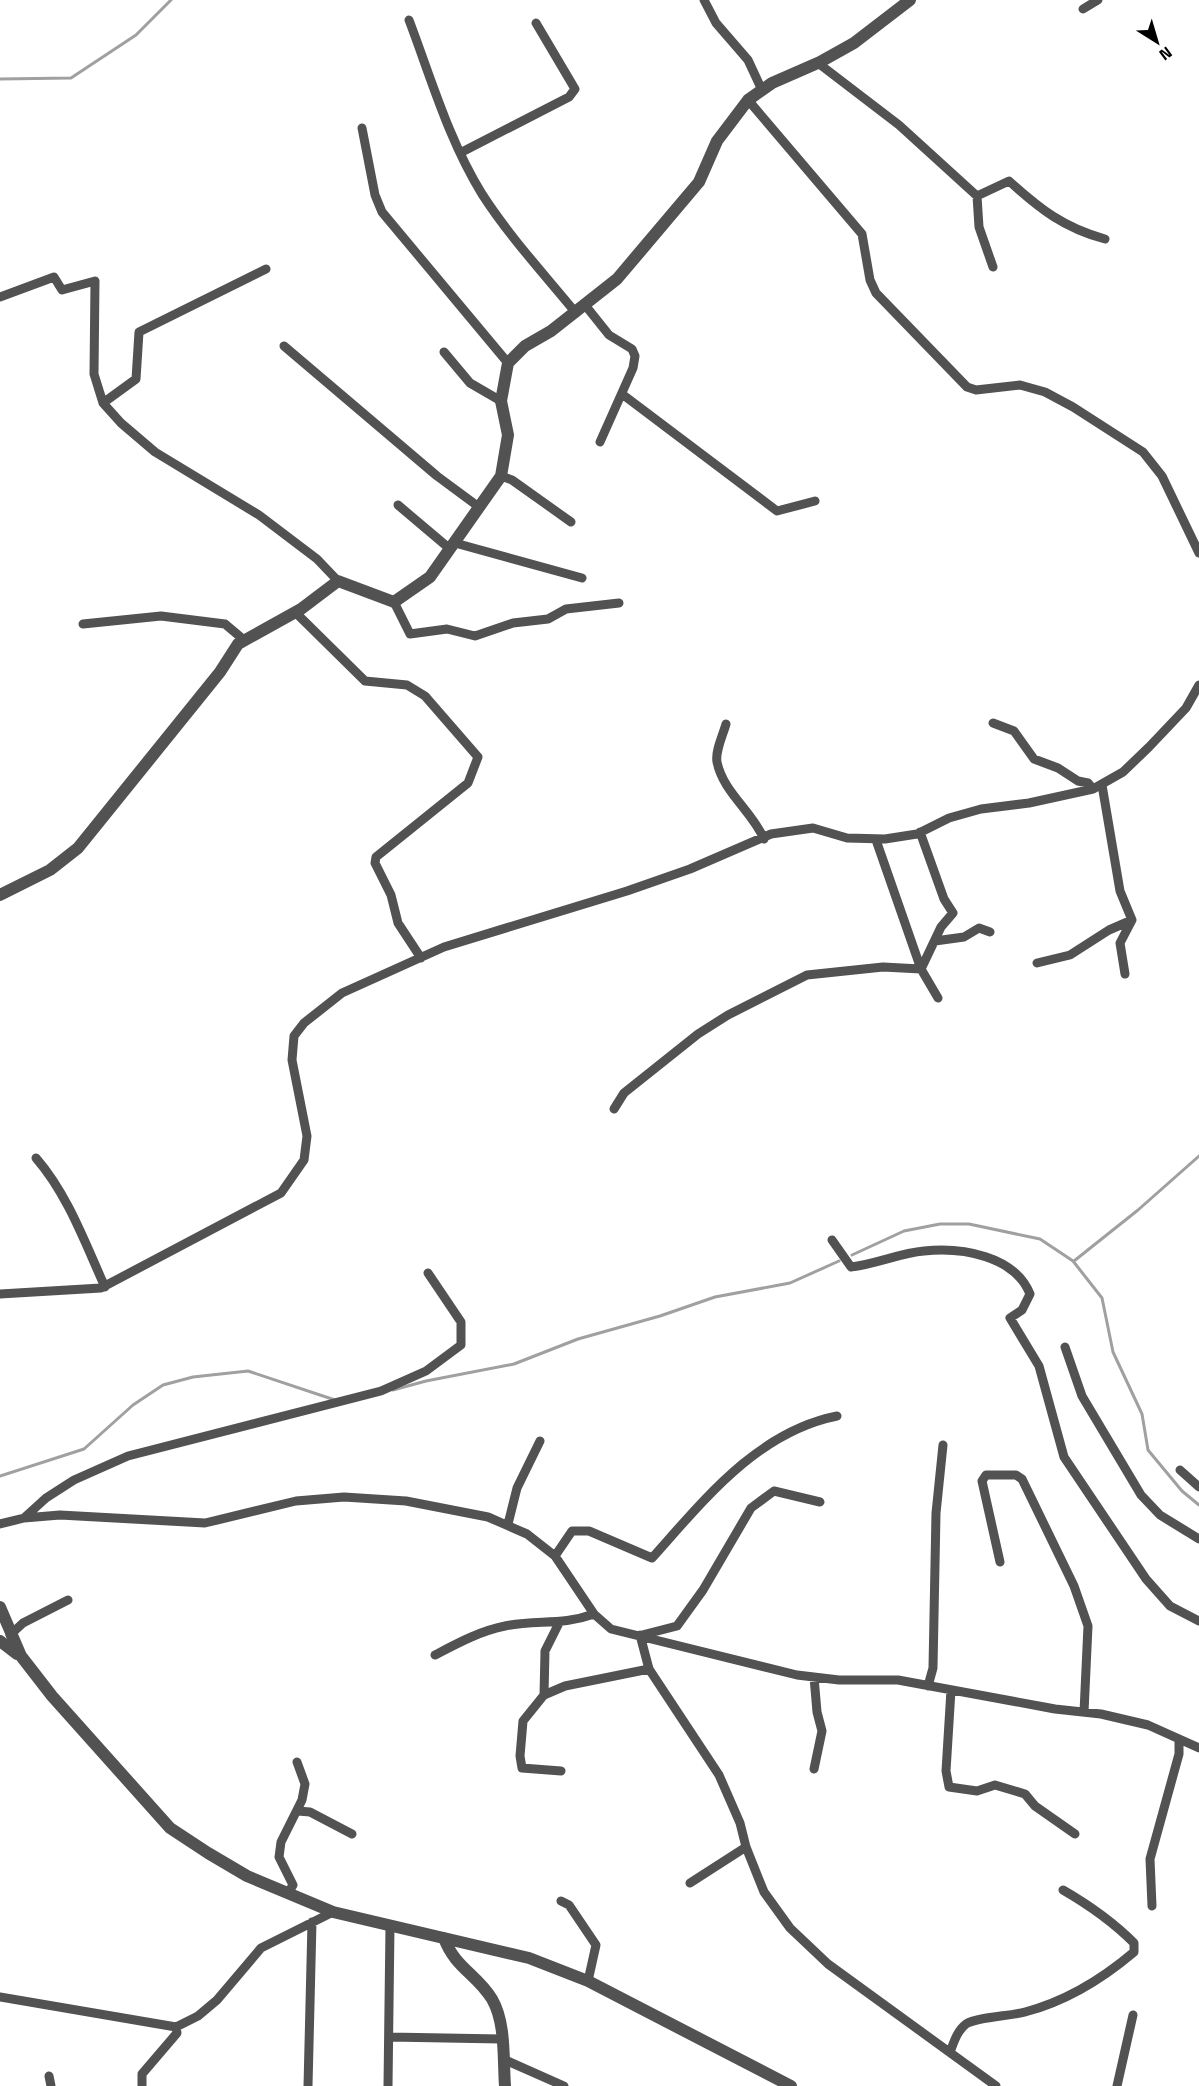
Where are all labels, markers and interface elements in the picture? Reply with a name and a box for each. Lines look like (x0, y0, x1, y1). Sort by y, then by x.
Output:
north arrow (1127, 12, 1187, 72)
text: N (1154, 41, 1178, 67)

